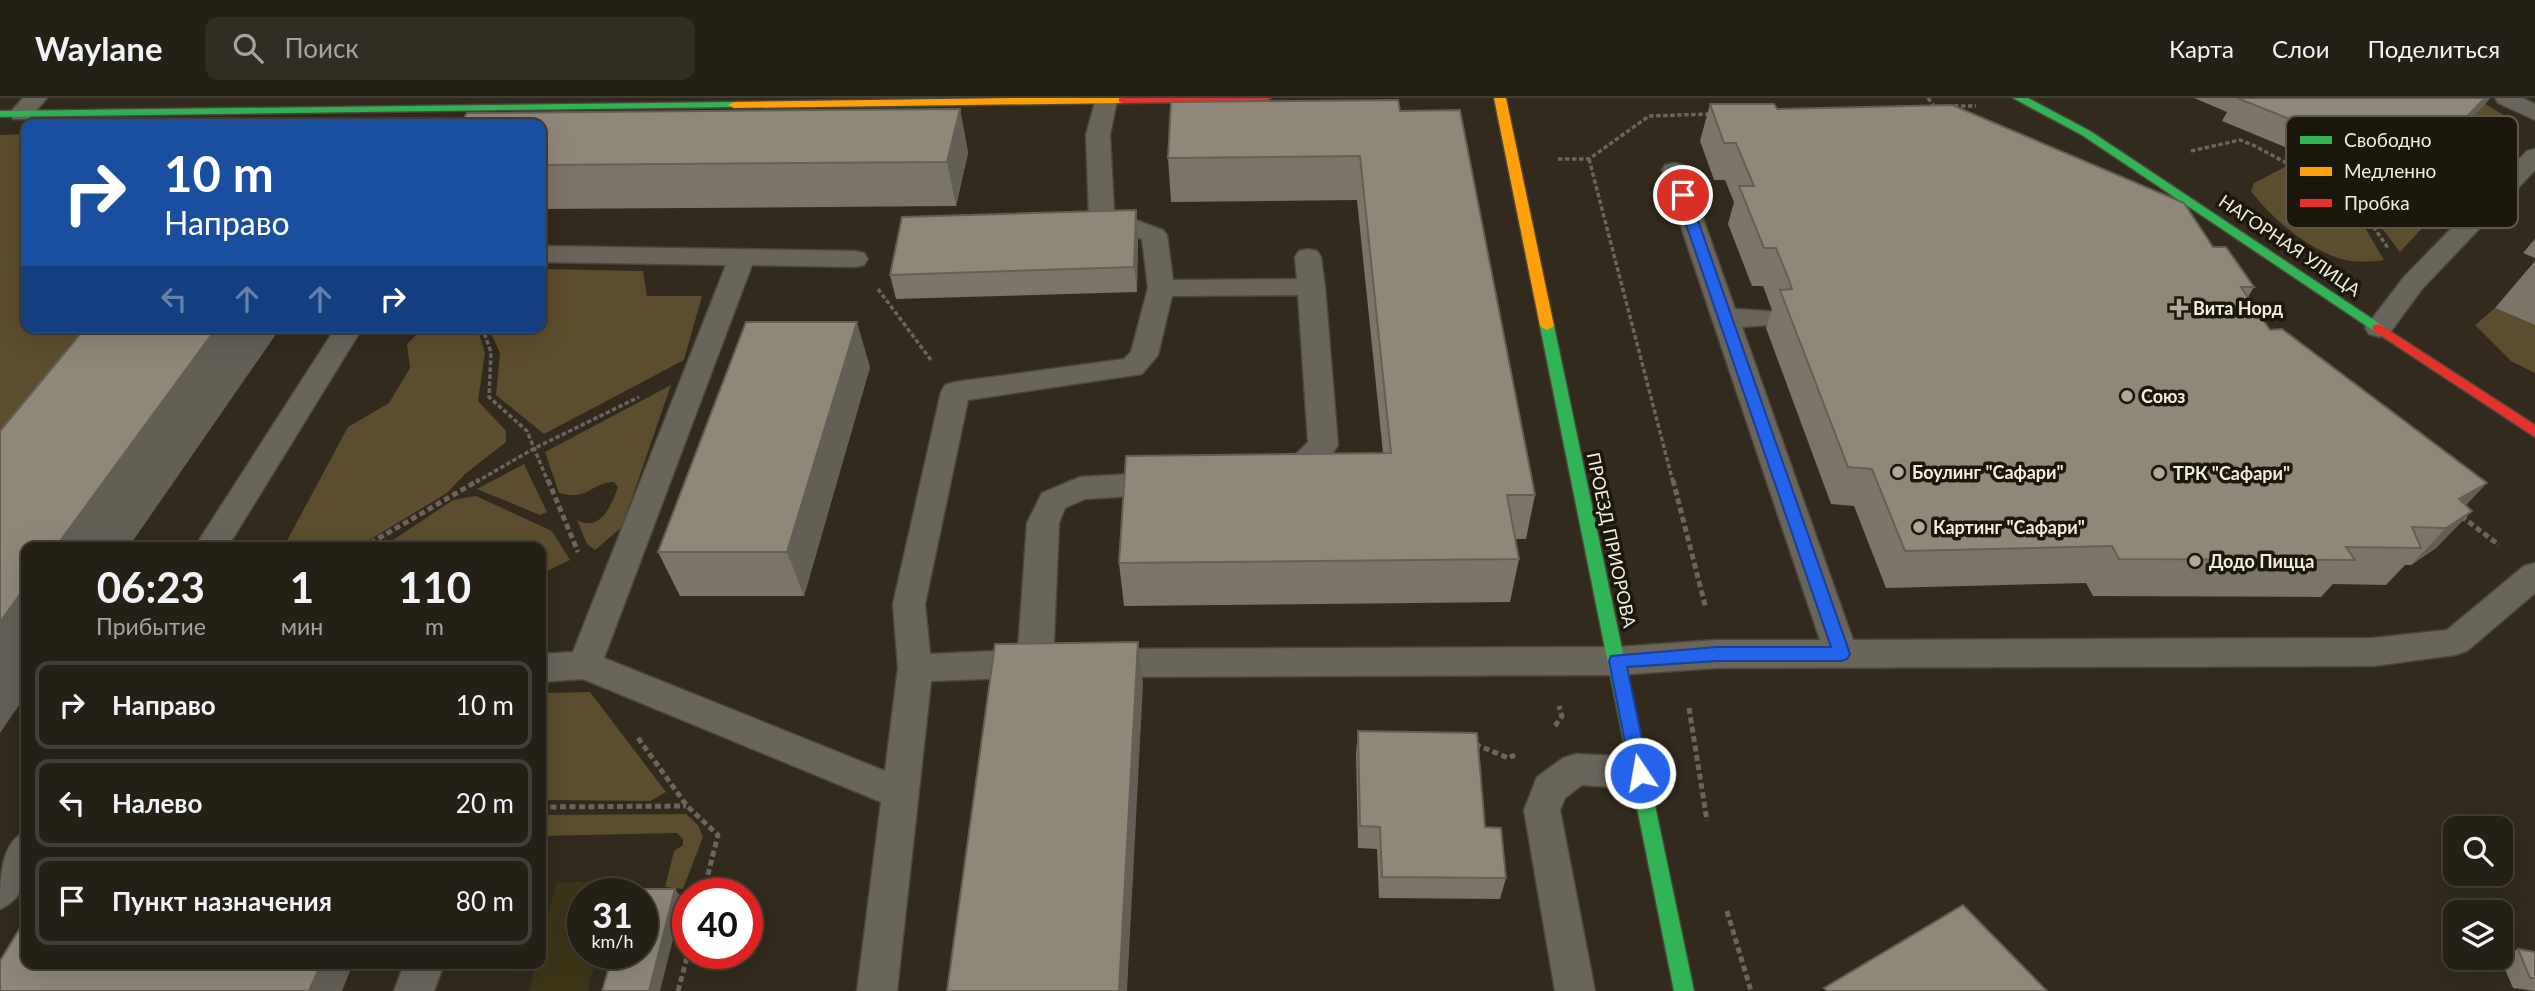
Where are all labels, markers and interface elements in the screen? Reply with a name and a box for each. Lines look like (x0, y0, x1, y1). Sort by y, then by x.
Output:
search box (205, 17, 695, 80)
text: Waylane (35, 28, 163, 68)
icon: search (229, 29, 267, 67)
text: Поиск (285, 32, 359, 64)
text: Карта (2169, 34, 2234, 63)
text: Слои (2272, 34, 2329, 63)
text: Поделиться (2367, 34, 2500, 63)
legend (2286, 116, 2518, 228)
text: Свободно (2344, 128, 2432, 151)
text: 10 m (164, 144, 274, 202)
icon: right (49, 147, 140, 238)
text: Медленно (2344, 159, 2436, 182)
pin (1653, 165, 1713, 225)
icon: arrive (1664, 176, 1702, 214)
street label: НАГОРНАЯ УЛИЦА (2215, 190, 2366, 301)
text: Пробка (2344, 191, 2410, 214)
text: Направо (164, 203, 290, 242)
icon: left (155, 280, 193, 318)
icon: ahead (228, 280, 266, 318)
icon: ahead (301, 280, 339, 318)
icon: right (374, 280, 412, 318)
place label: Вита Норд (2193, 297, 2284, 319)
marker: Вита Норд (2171, 300, 2187, 316)
place label: Союз (2141, 385, 2185, 407)
marker: Союз (2119, 388, 2135, 404)
street label: ПРОЕЗД ПРИОРОВА (1583, 450, 1642, 631)
place label: Боулинг "Сафари" (1912, 461, 2064, 483)
place label: ТРК "Сафари" (2173, 462, 2290, 484)
marker: Боулинг "Сафари" (1890, 464, 1906, 480)
marker: ТРК "Сафари" (2151, 465, 2167, 481)
place label: Картинг "Сафари" (1933, 516, 2085, 538)
marker: Картинг "Сафари" (1911, 519, 1927, 535)
place label: Додо Пицца (2209, 550, 2314, 572)
marker: Додо Пицца (2187, 553, 2203, 569)
text: 06:23 (97, 562, 205, 612)
text: 1 (290, 562, 314, 612)
text: 110 (398, 562, 471, 612)
text: Прибытие (96, 612, 206, 640)
text: мин (281, 612, 323, 640)
text: m (425, 612, 444, 640)
icon: right (53, 686, 91, 724)
text: Направо (112, 689, 216, 721)
text: 10 m (456, 689, 514, 721)
position arrow (1603, 736, 1677, 810)
icon: left (53, 784, 91, 822)
text: Налево (112, 787, 202, 819)
text: 20 m (456, 787, 514, 819)
map controls (2443, 816, 2513, 970)
button: search (2443, 816, 2513, 886)
speed limit sign: 40 (672, 878, 763, 969)
icon: arrive (53, 882, 91, 920)
text: Пункт назначения (112, 885, 332, 917)
text: 80 m (456, 885, 514, 917)
text: 31 (592, 893, 633, 935)
button: layers (2443, 900, 2513, 970)
text: km/h (591, 930, 634, 952)

